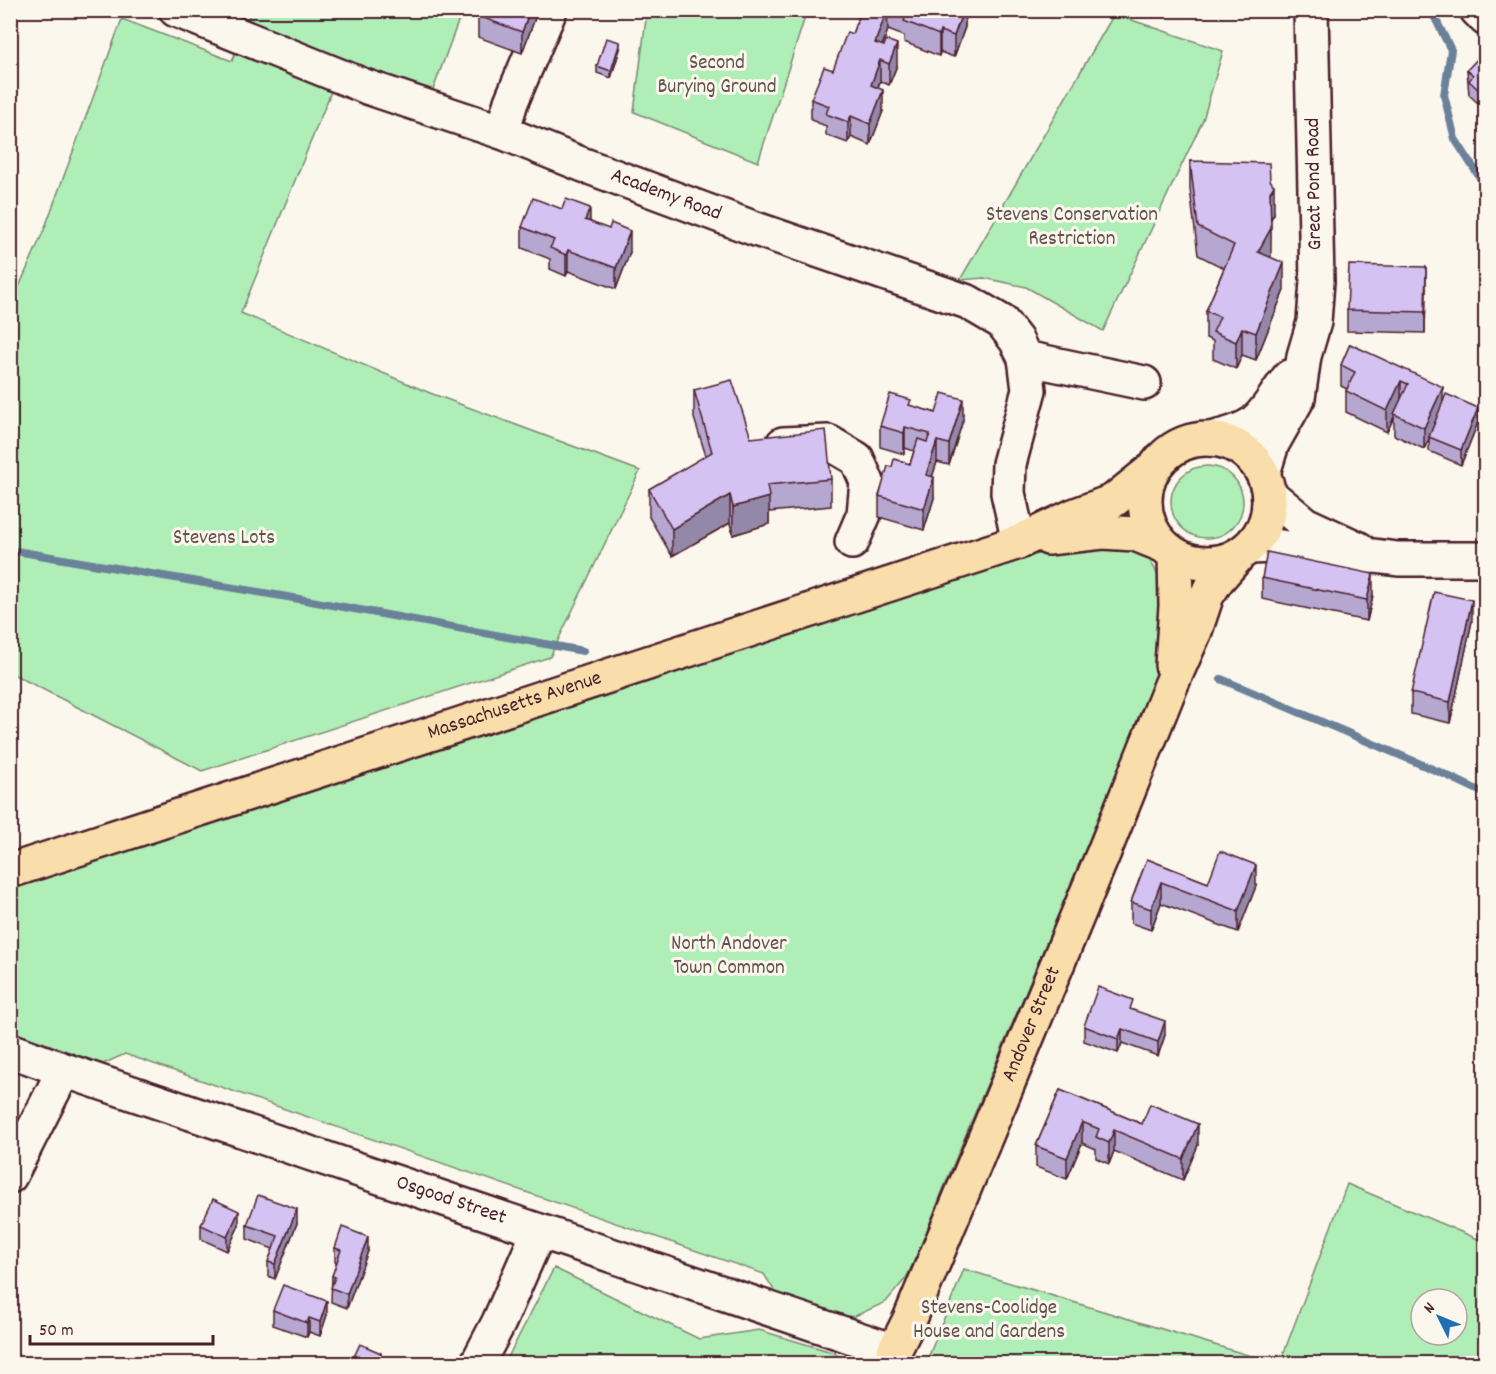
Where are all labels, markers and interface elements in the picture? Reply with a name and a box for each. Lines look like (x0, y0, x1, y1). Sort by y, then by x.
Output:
park label: Second Burying Ground (657, 49, 777, 103)
street label: Great Pond Road (1299, 117, 1331, 251)
street label: Academy Road (606, 161, 725, 230)
park label: Stevens Conservation Restriction (986, 201, 1158, 255)
park label: Stevens Lots (173, 524, 275, 554)
street label: Massachusetts Avenue (424, 664, 606, 749)
park label: North Andover Town Common (671, 930, 787, 984)
street label: Andover Street (995, 962, 1070, 1087)
street label: Osgood Street (392, 1168, 510, 1234)
north arrow (1409, 1287, 1469, 1347)
park label: Stevens-Coolidge House and Gardens (913, 1294, 1065, 1348)
text: N (1419, 1298, 1441, 1319)
scale bar (30, 1308, 213, 1346)
text: 50 m (39, 1319, 74, 1344)

